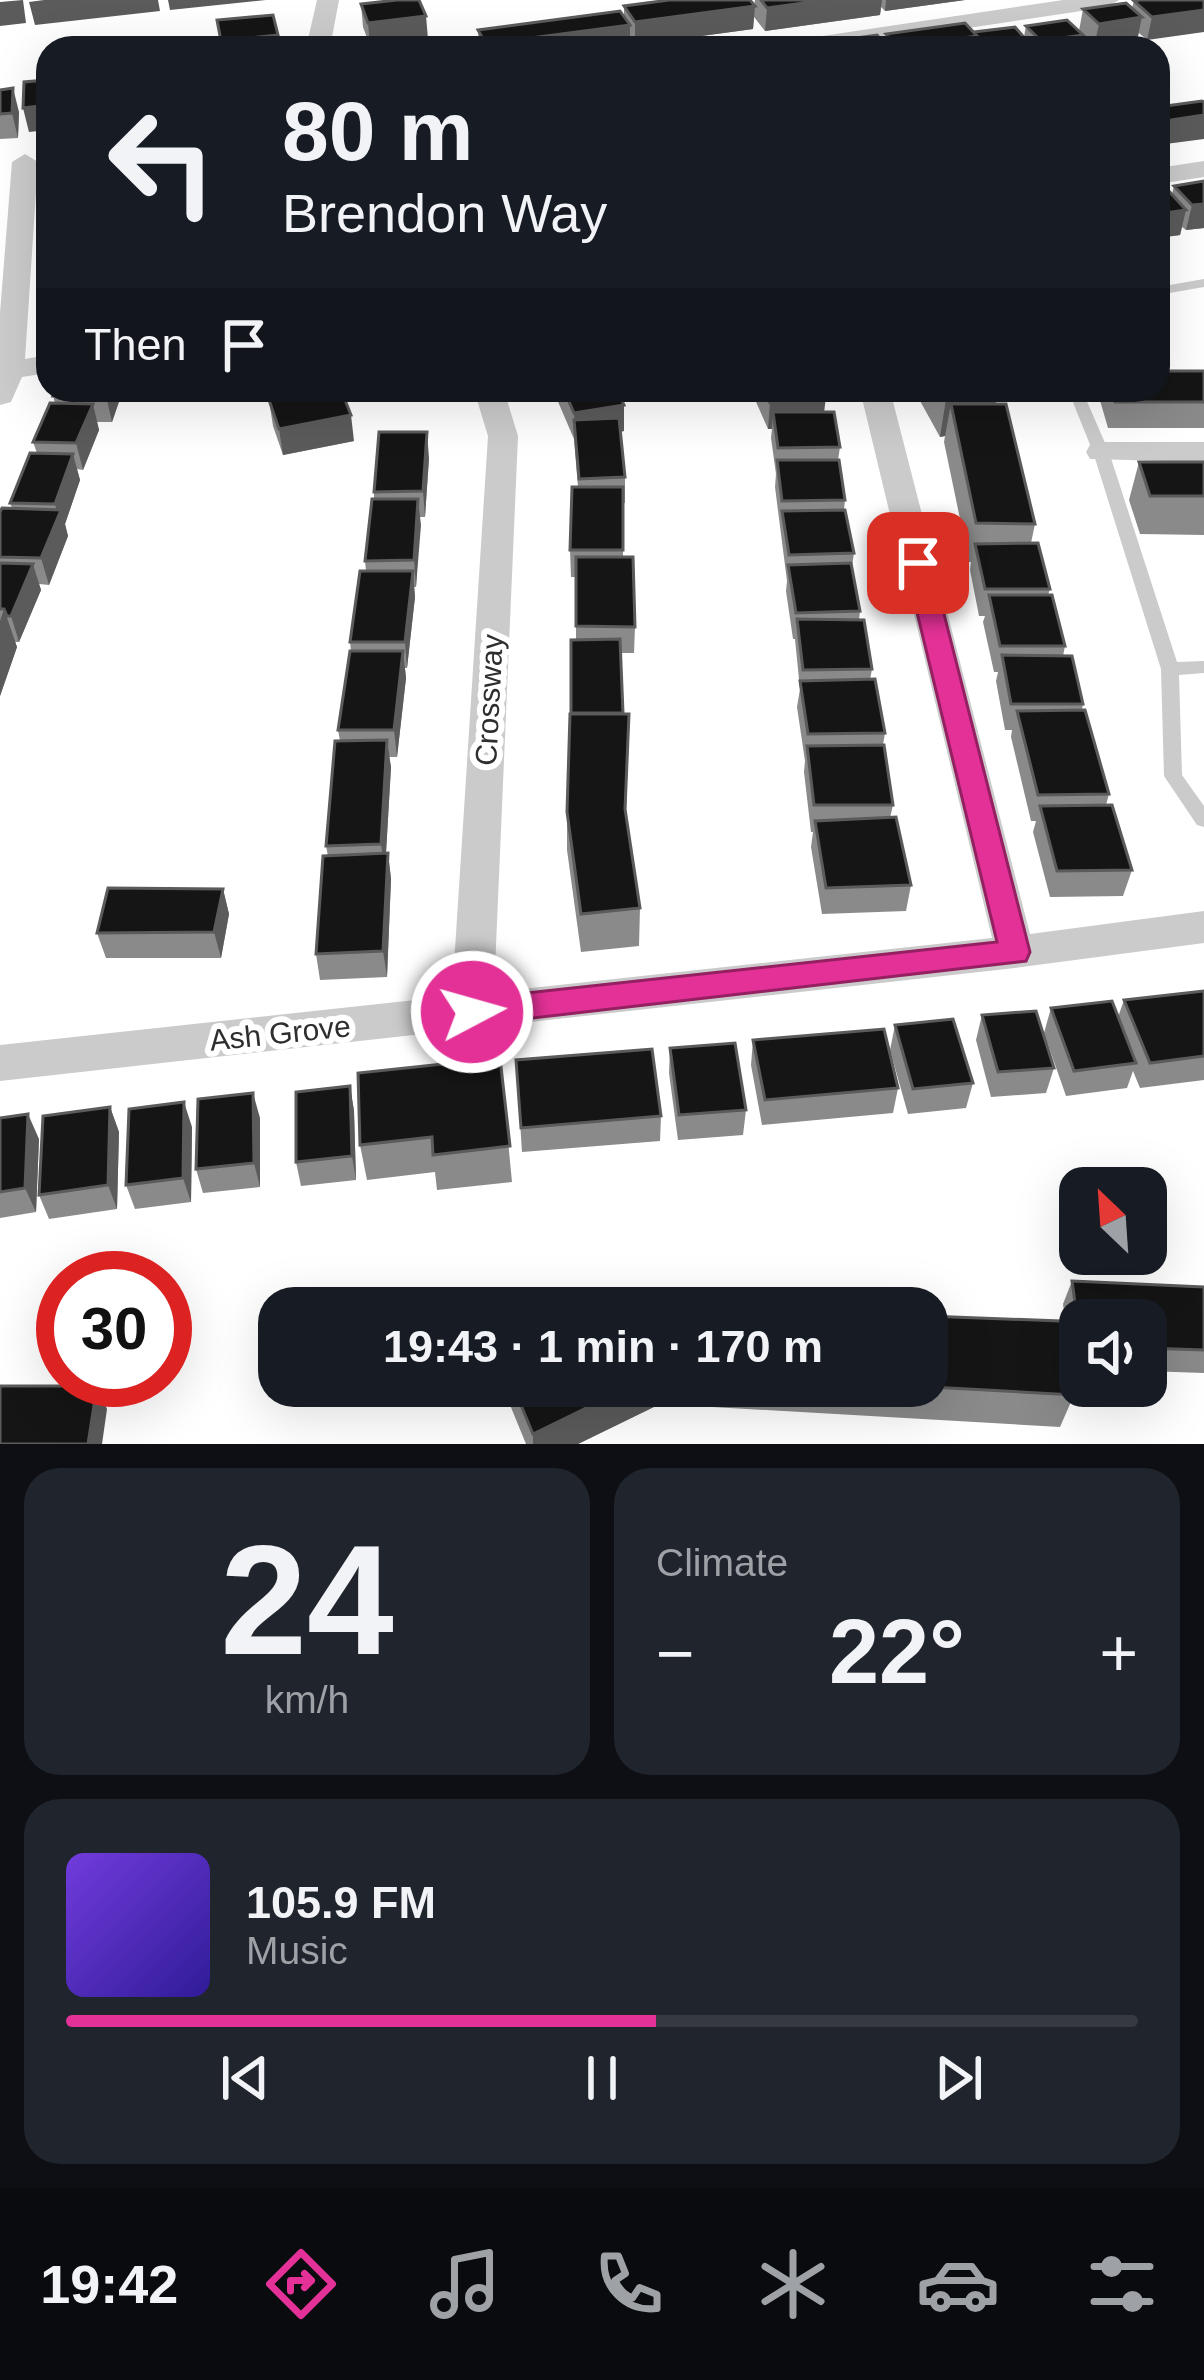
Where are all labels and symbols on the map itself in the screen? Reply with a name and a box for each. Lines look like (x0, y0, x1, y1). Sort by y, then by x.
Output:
pin (867, 512, 969, 614)
street label: Crossway (469, 633, 509, 767)
position arrow (409, 949, 535, 1075)
street label: Ash Grove (208, 1009, 352, 1057)
north arrow (1059, 1167, 1167, 1275)
speed limit sign: 30 (36, 1251, 192, 1407)

